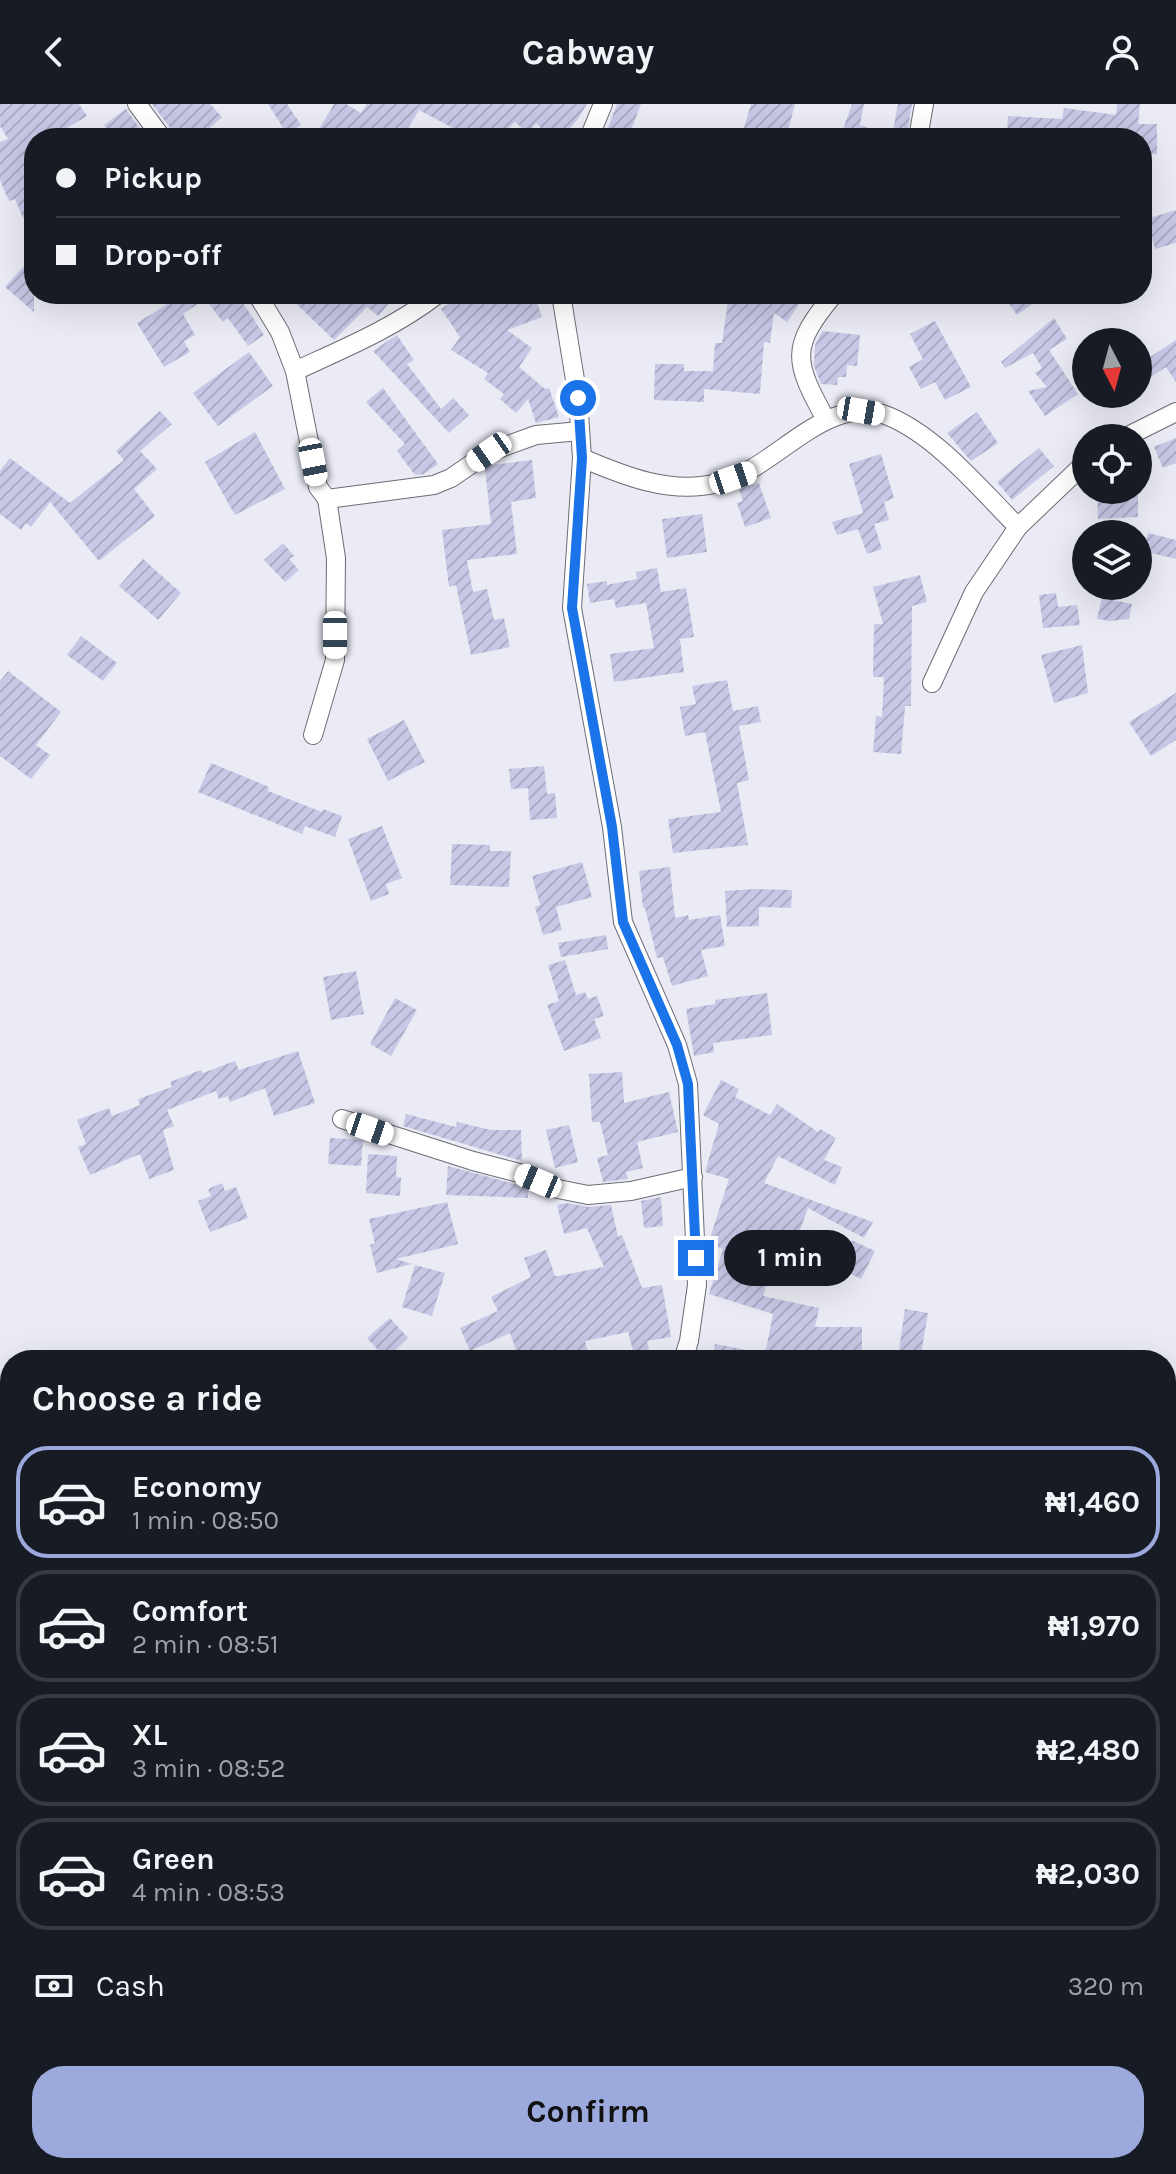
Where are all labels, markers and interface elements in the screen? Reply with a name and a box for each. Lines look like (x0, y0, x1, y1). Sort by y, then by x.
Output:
icon: back (32, 30, 76, 74)
icon: person (1100, 30, 1144, 74)
text: Cabway (522, 31, 654, 73)
text: Pickup (104, 160, 202, 196)
text: Drop-off (104, 237, 222, 273)
north arrow (1072, 328, 1152, 408)
map controls (1072, 328, 1152, 600)
route start (560, 380, 596, 416)
car (835, 395, 887, 427)
button: locate (1072, 424, 1152, 504)
car (462, 428, 516, 476)
car (297, 436, 329, 488)
car (706, 459, 760, 497)
button: layers (1072, 520, 1152, 600)
car (323, 611, 347, 659)
car (343, 1110, 397, 1148)
car (511, 1161, 565, 1201)
callout: 1 min (724, 1230, 856, 1286)
route end (678, 1240, 714, 1276)
text: 1 min (757, 1242, 823, 1273)
text: Choose a ride (32, 1377, 262, 1419)
icon: car (36, 1466, 108, 1538)
text: Economy (132, 1469, 262, 1505)
text: ₦1,460 (1045, 1484, 1140, 1520)
text: 1 min · 08:50 (132, 1505, 279, 1536)
icon: car (36, 1590, 108, 1662)
text: Comfort (132, 1593, 248, 1629)
text: ₦1,970 (1048, 1608, 1140, 1644)
text: 2 min · 08:51 (132, 1629, 279, 1660)
icon: car (36, 1714, 108, 1786)
text: XL (132, 1717, 167, 1753)
text: ₦2,480 (1036, 1732, 1140, 1768)
text: 3 min · 08:52 (132, 1753, 285, 1784)
icon: car (36, 1838, 108, 1910)
text: Green (132, 1841, 215, 1877)
text: ₦2,030 (1036, 1856, 1140, 1892)
text: 4 min · 08:53 (132, 1877, 285, 1908)
icon: cash (32, 1964, 76, 2008)
text: Cash (96, 1968, 165, 2004)
text: 320 m (1068, 1971, 1144, 2002)
button: Confirm (32, 2066, 1144, 2158)

